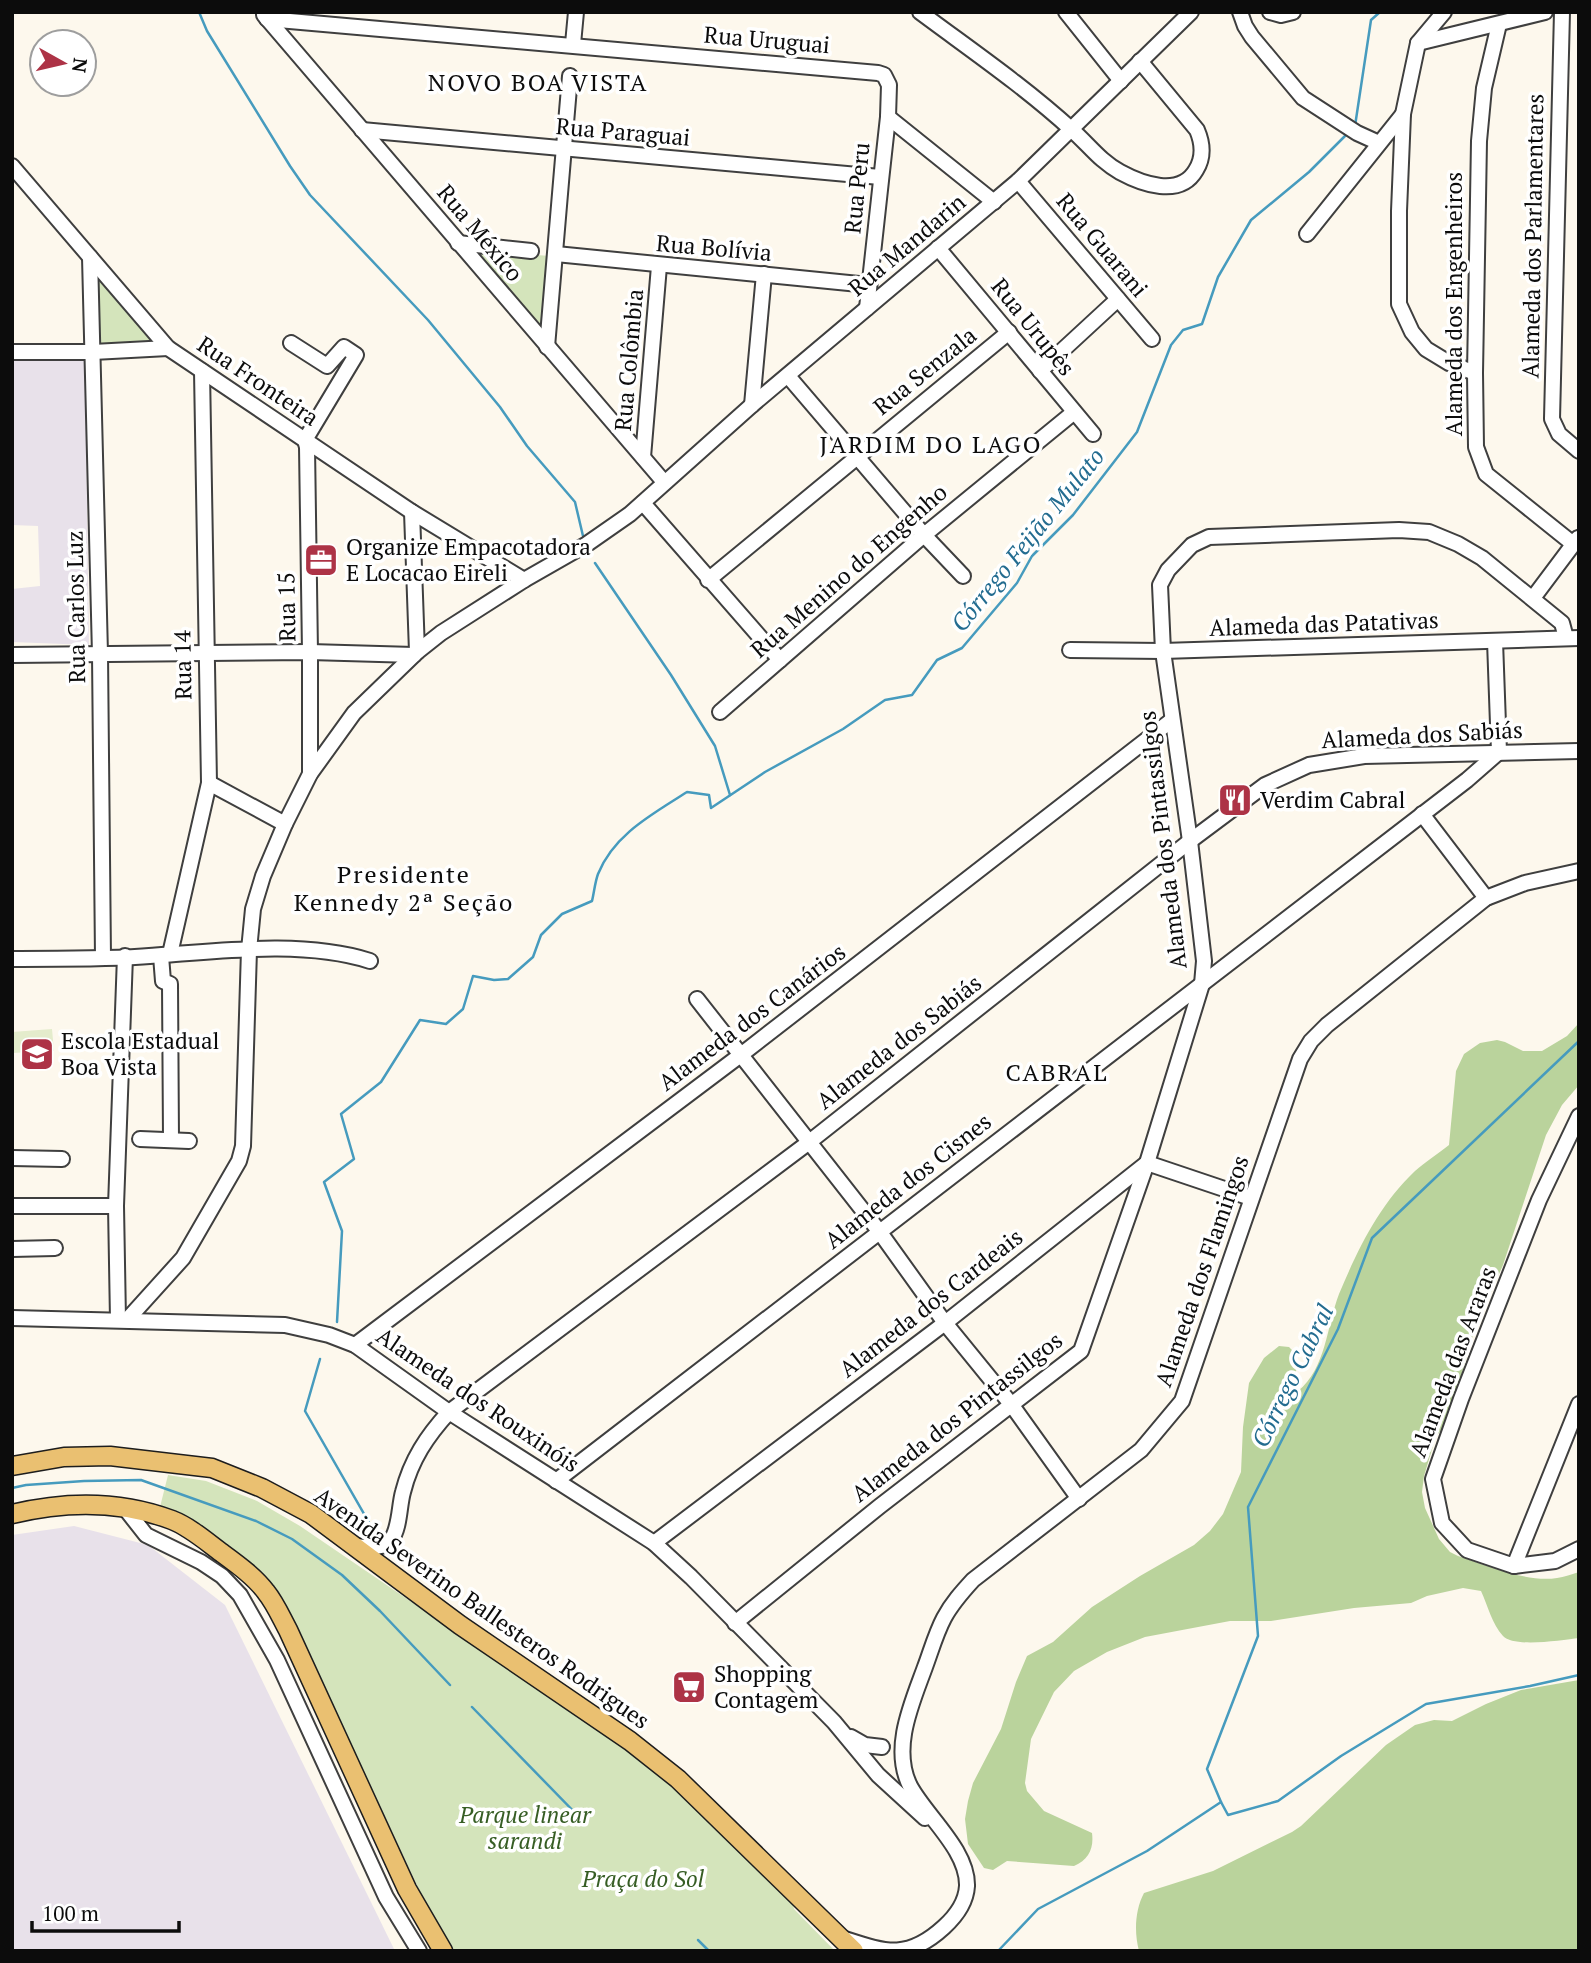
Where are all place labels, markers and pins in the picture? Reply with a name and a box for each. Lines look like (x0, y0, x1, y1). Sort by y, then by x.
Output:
place label: Organize Empacotadora E Locacao Eireli (346, 531, 591, 588)
office icon: Organize Empacotadora E Locacao Eireli (302, 541, 340, 579)
restaurant icon: Verdim Cabral (1216, 781, 1254, 819)
place label: Verdim Cabral (1260, 784, 1406, 815)
place label: Escola Estadual Boa Vista (61, 1025, 220, 1082)
school or university icon: Escola Estadual Boa Vista (18, 1035, 56, 1073)
place label: Shopping Contagem (714, 1658, 818, 1715)
supermarket icon: Shopping Contagem (670, 1668, 708, 1706)

